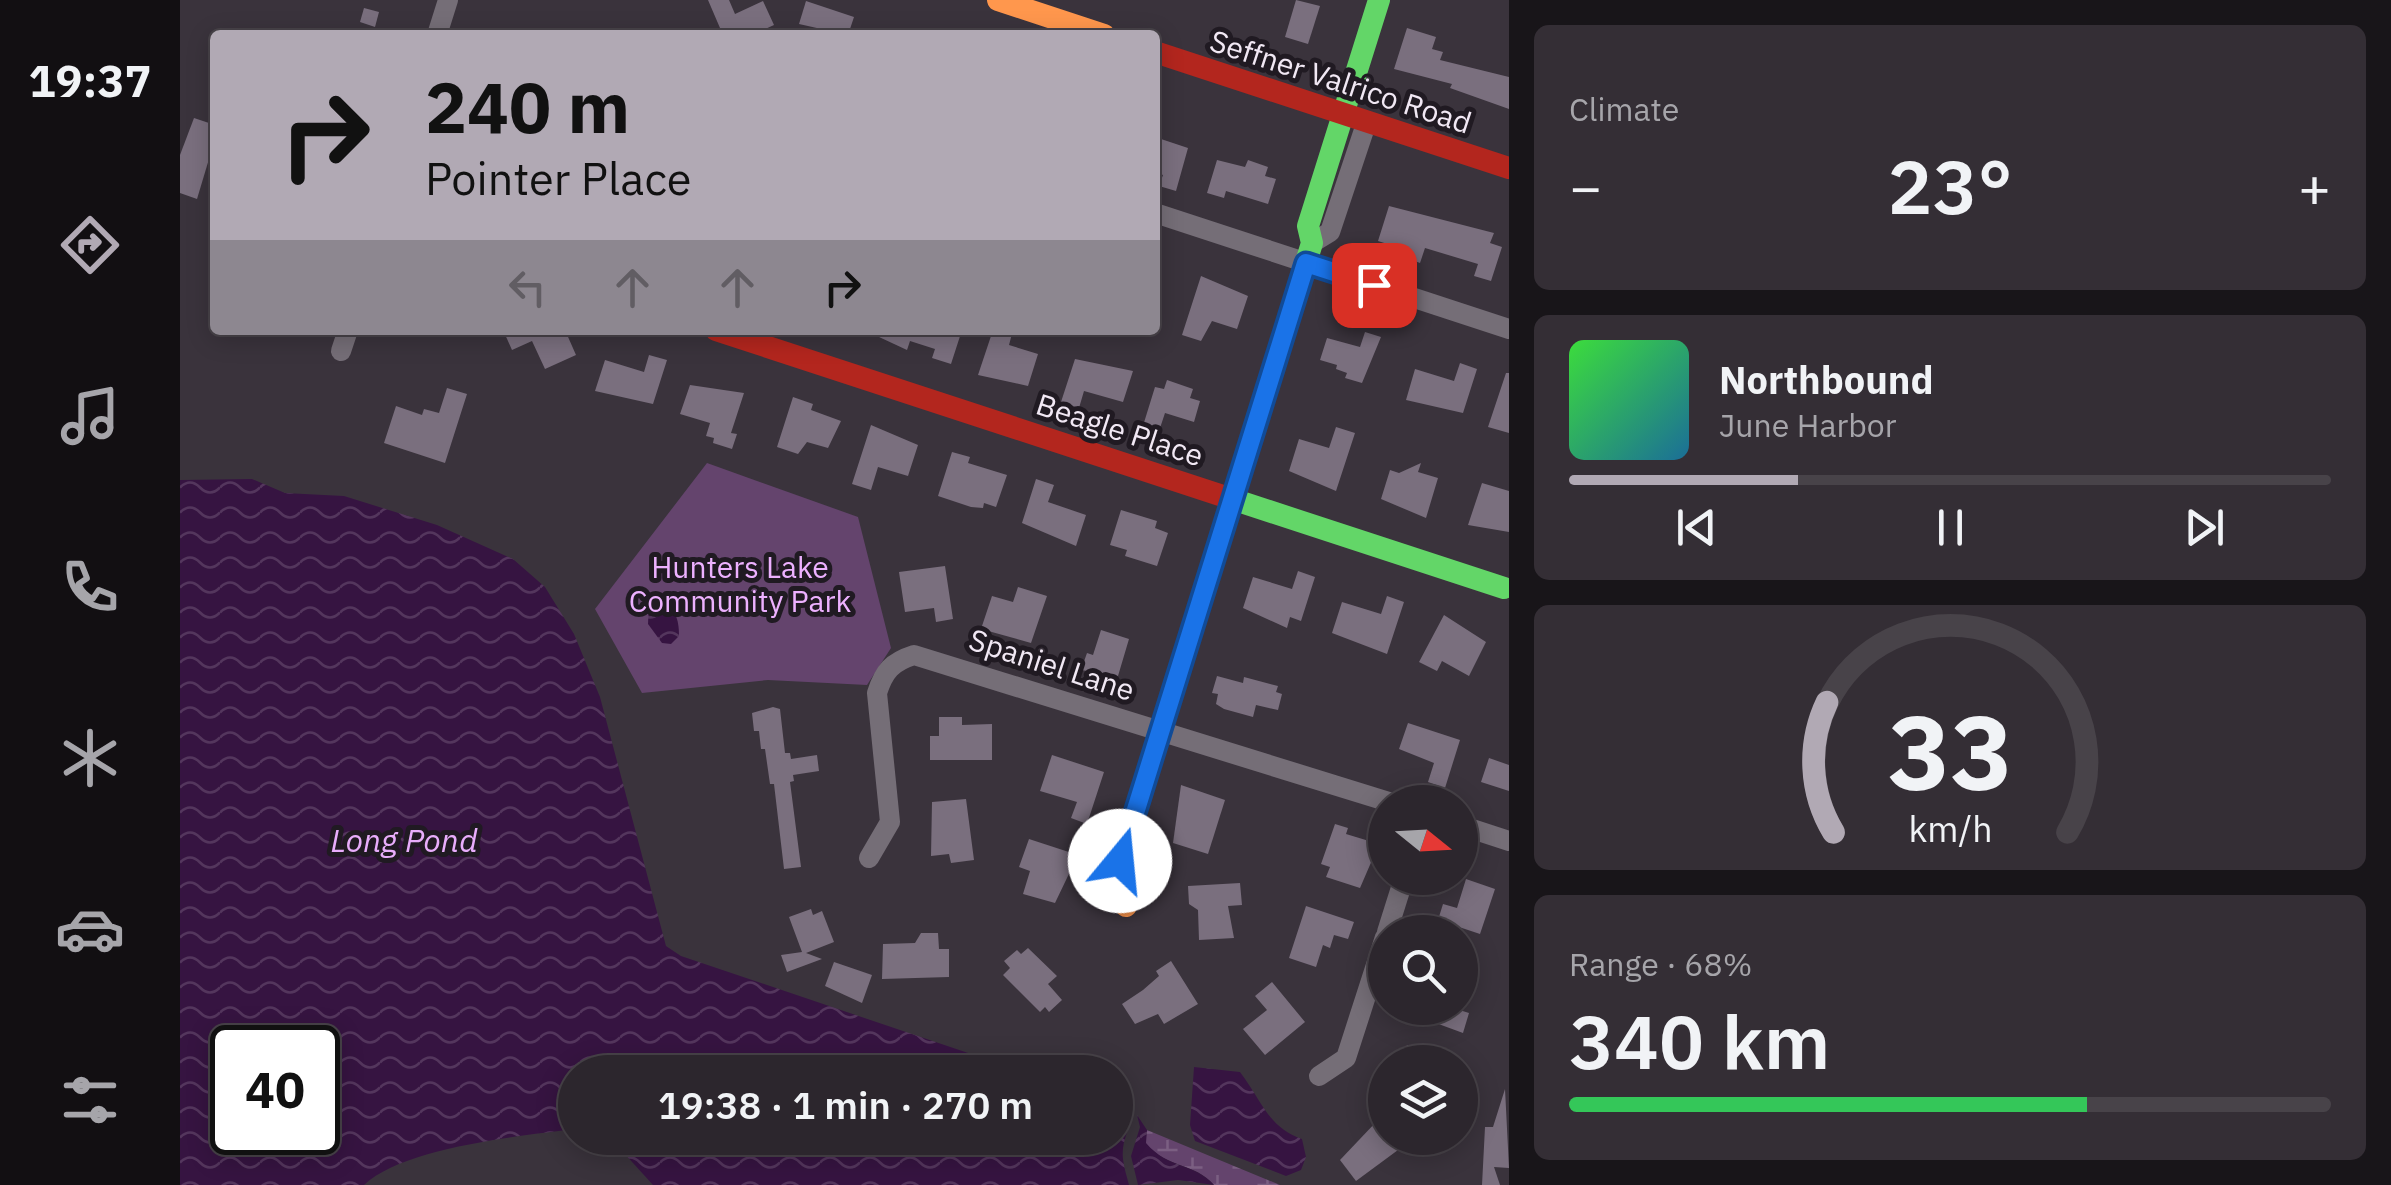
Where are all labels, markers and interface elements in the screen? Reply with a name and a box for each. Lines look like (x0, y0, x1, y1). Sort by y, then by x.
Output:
street label: Seffner Valrico Road (1205, 20, 1477, 142)
text: 19:37 (29, 51, 151, 109)
text: 240 m (425, 61, 630, 152)
icon: right (260, 70, 390, 200)
text: Climate (1569, 88, 1679, 130)
text: 23° (1887, 137, 2013, 235)
text: Pointer Place (425, 149, 691, 207)
text: − (1569, 151, 1602, 222)
text: + (2298, 151, 2331, 222)
icon: directions (55, 210, 125, 280)
pin (1332, 243, 1417, 328)
icon: arrive (1347, 258, 1402, 313)
icon: left (500, 260, 555, 315)
icon: ahead (605, 260, 660, 315)
icon: ahead (710, 260, 765, 315)
icon: right (815, 260, 870, 315)
text: Northbound (1719, 355, 1934, 404)
icon: music (55, 381, 125, 451)
street label: Beagle Place (1032, 384, 1208, 474)
text: June Harbor (1719, 404, 1896, 446)
icon: previous (1669, 500, 1724, 555)
icon: pause (1923, 500, 1978, 555)
icon: next (2177, 500, 2232, 555)
park label: Hunters Lake Community Park (629, 547, 852, 620)
icon: phone (55, 552, 125, 622)
street label: Spaniel Lane (964, 619, 1140, 709)
text: 33 (1888, 683, 2012, 819)
icon: climate (55, 723, 125, 793)
north arrow (1368, 785, 1478, 895)
map controls (1368, 785, 1478, 1155)
text: km/h (1908, 805, 1992, 852)
position arrow (1068, 809, 1172, 913)
water label: Long Pond (330, 819, 478, 861)
icon: car (55, 894, 125, 964)
button: search (1368, 915, 1478, 1025)
text: Range · 68% (1569, 943, 1752, 985)
text: 340 km (1569, 992, 1830, 1090)
speed limit sign: 40 (210, 1025, 340, 1155)
button: layers (1368, 1045, 1478, 1155)
icon: filters (55, 1065, 125, 1135)
text: 19:38 · 1 min · 270 m (658, 1080, 1033, 1129)

